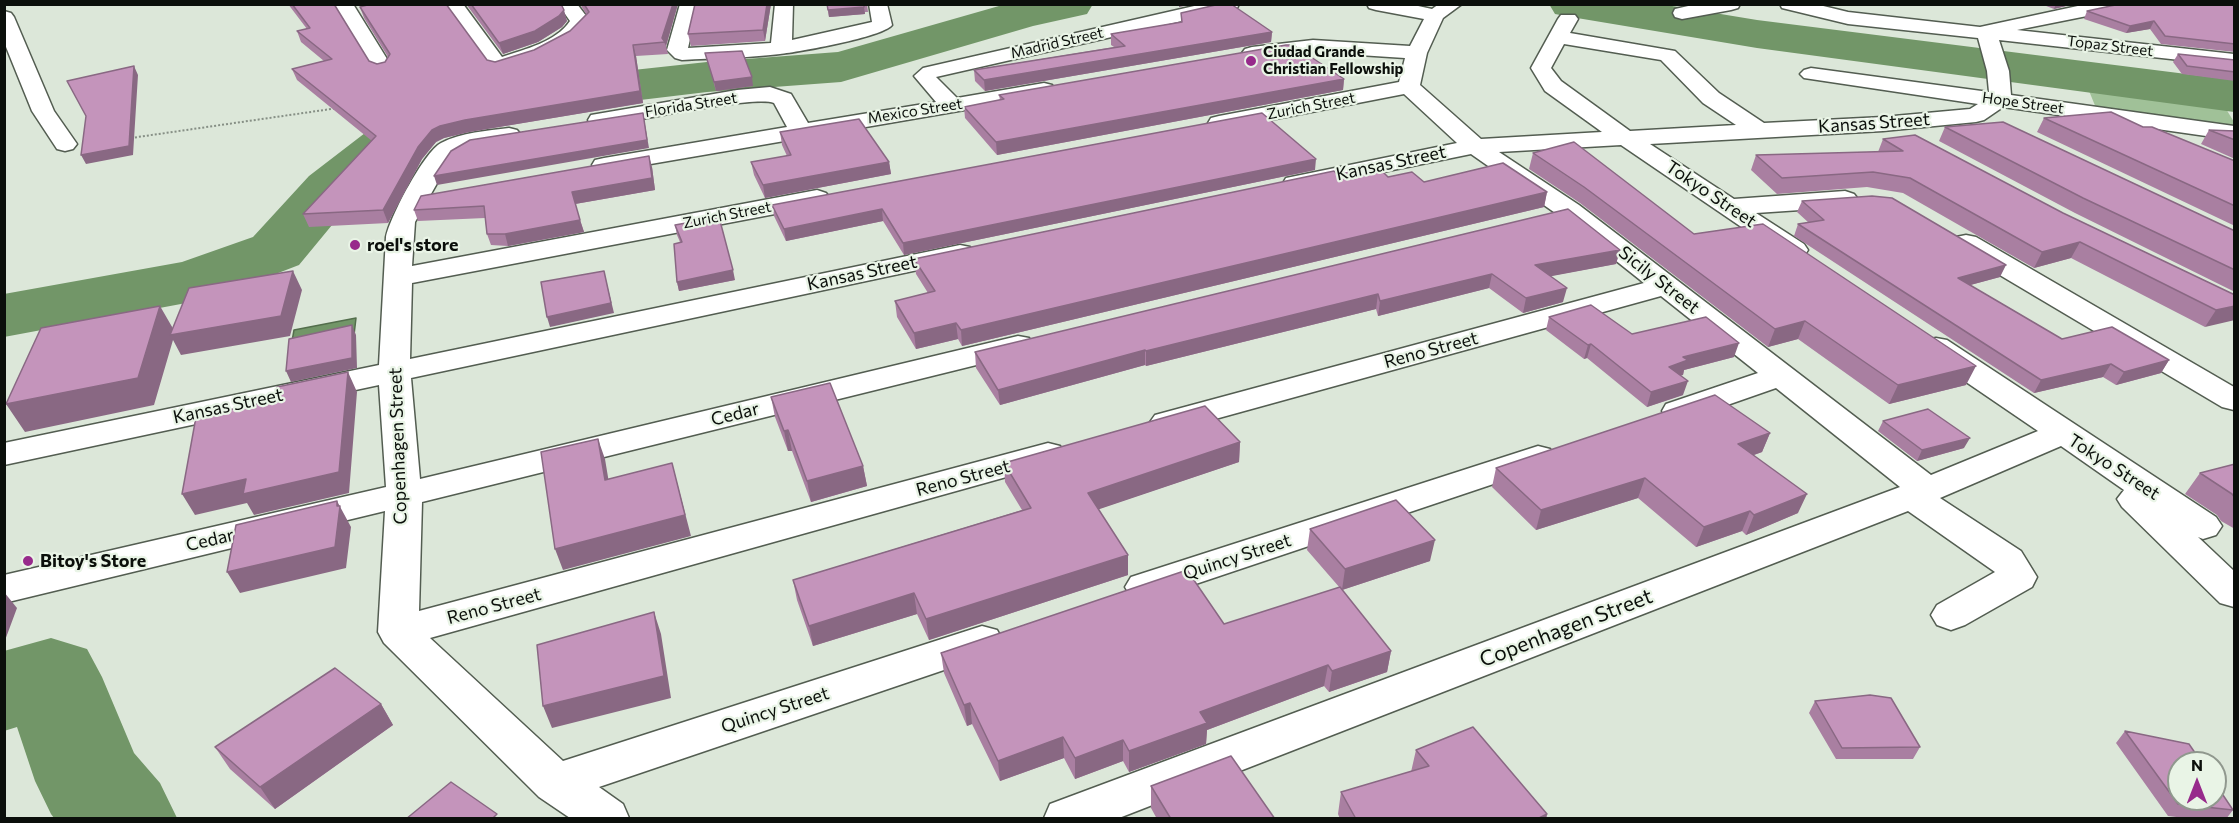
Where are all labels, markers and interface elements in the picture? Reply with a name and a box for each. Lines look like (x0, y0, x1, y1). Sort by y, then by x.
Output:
street label: Madrid Street (1009, 24, 1105, 62)
street label: Topaz Street (2066, 32, 2154, 60)
place label: Ciudad Grande Christian Fellowship (1263, 43, 1403, 78)
marker: Ciudad Grande Christian Fellowship (1244, 54, 1258, 68)
street label: Hope Street (1981, 88, 2065, 118)
street label: Florida Street (644, 89, 738, 121)
street label: Zurich Street (1265, 89, 1357, 123)
street label: Mexico Street (866, 95, 964, 127)
street label: Kansas Street (1817, 108, 1931, 138)
street label: Kansas Street (1334, 141, 1448, 185)
street label: Tokyo Street (1662, 156, 1760, 232)
street label: Zurich Street (681, 198, 773, 232)
place label: roel's store (367, 234, 458, 256)
marker: roel's store (348, 238, 362, 252)
street label: Sicily Street (1614, 242, 1704, 318)
street label: Kansas Street (805, 251, 919, 295)
street label: Reno Street (1382, 327, 1480, 373)
street label: Copenhagen Street (384, 367, 412, 525)
street label: Kansas Street (171, 384, 285, 428)
street label: Cedar (709, 398, 761, 430)
street label: Tokyo Street (2064, 429, 2164, 505)
street label: Reno Street (914, 455, 1012, 501)
street label: Cedar (184, 524, 236, 556)
street label: Quincy Street (1180, 529, 1294, 585)
place label: Bitoy's Store (40, 550, 146, 572)
marker: Bitoy's Store (21, 554, 35, 568)
street label: Reno Street (445, 583, 543, 629)
street label: Copenhagen Street (1476, 583, 1656, 673)
street label: Quincy Street (718, 682, 832, 738)
north arrow (2167, 751, 2227, 811)
text: N (2191, 755, 2203, 774)

